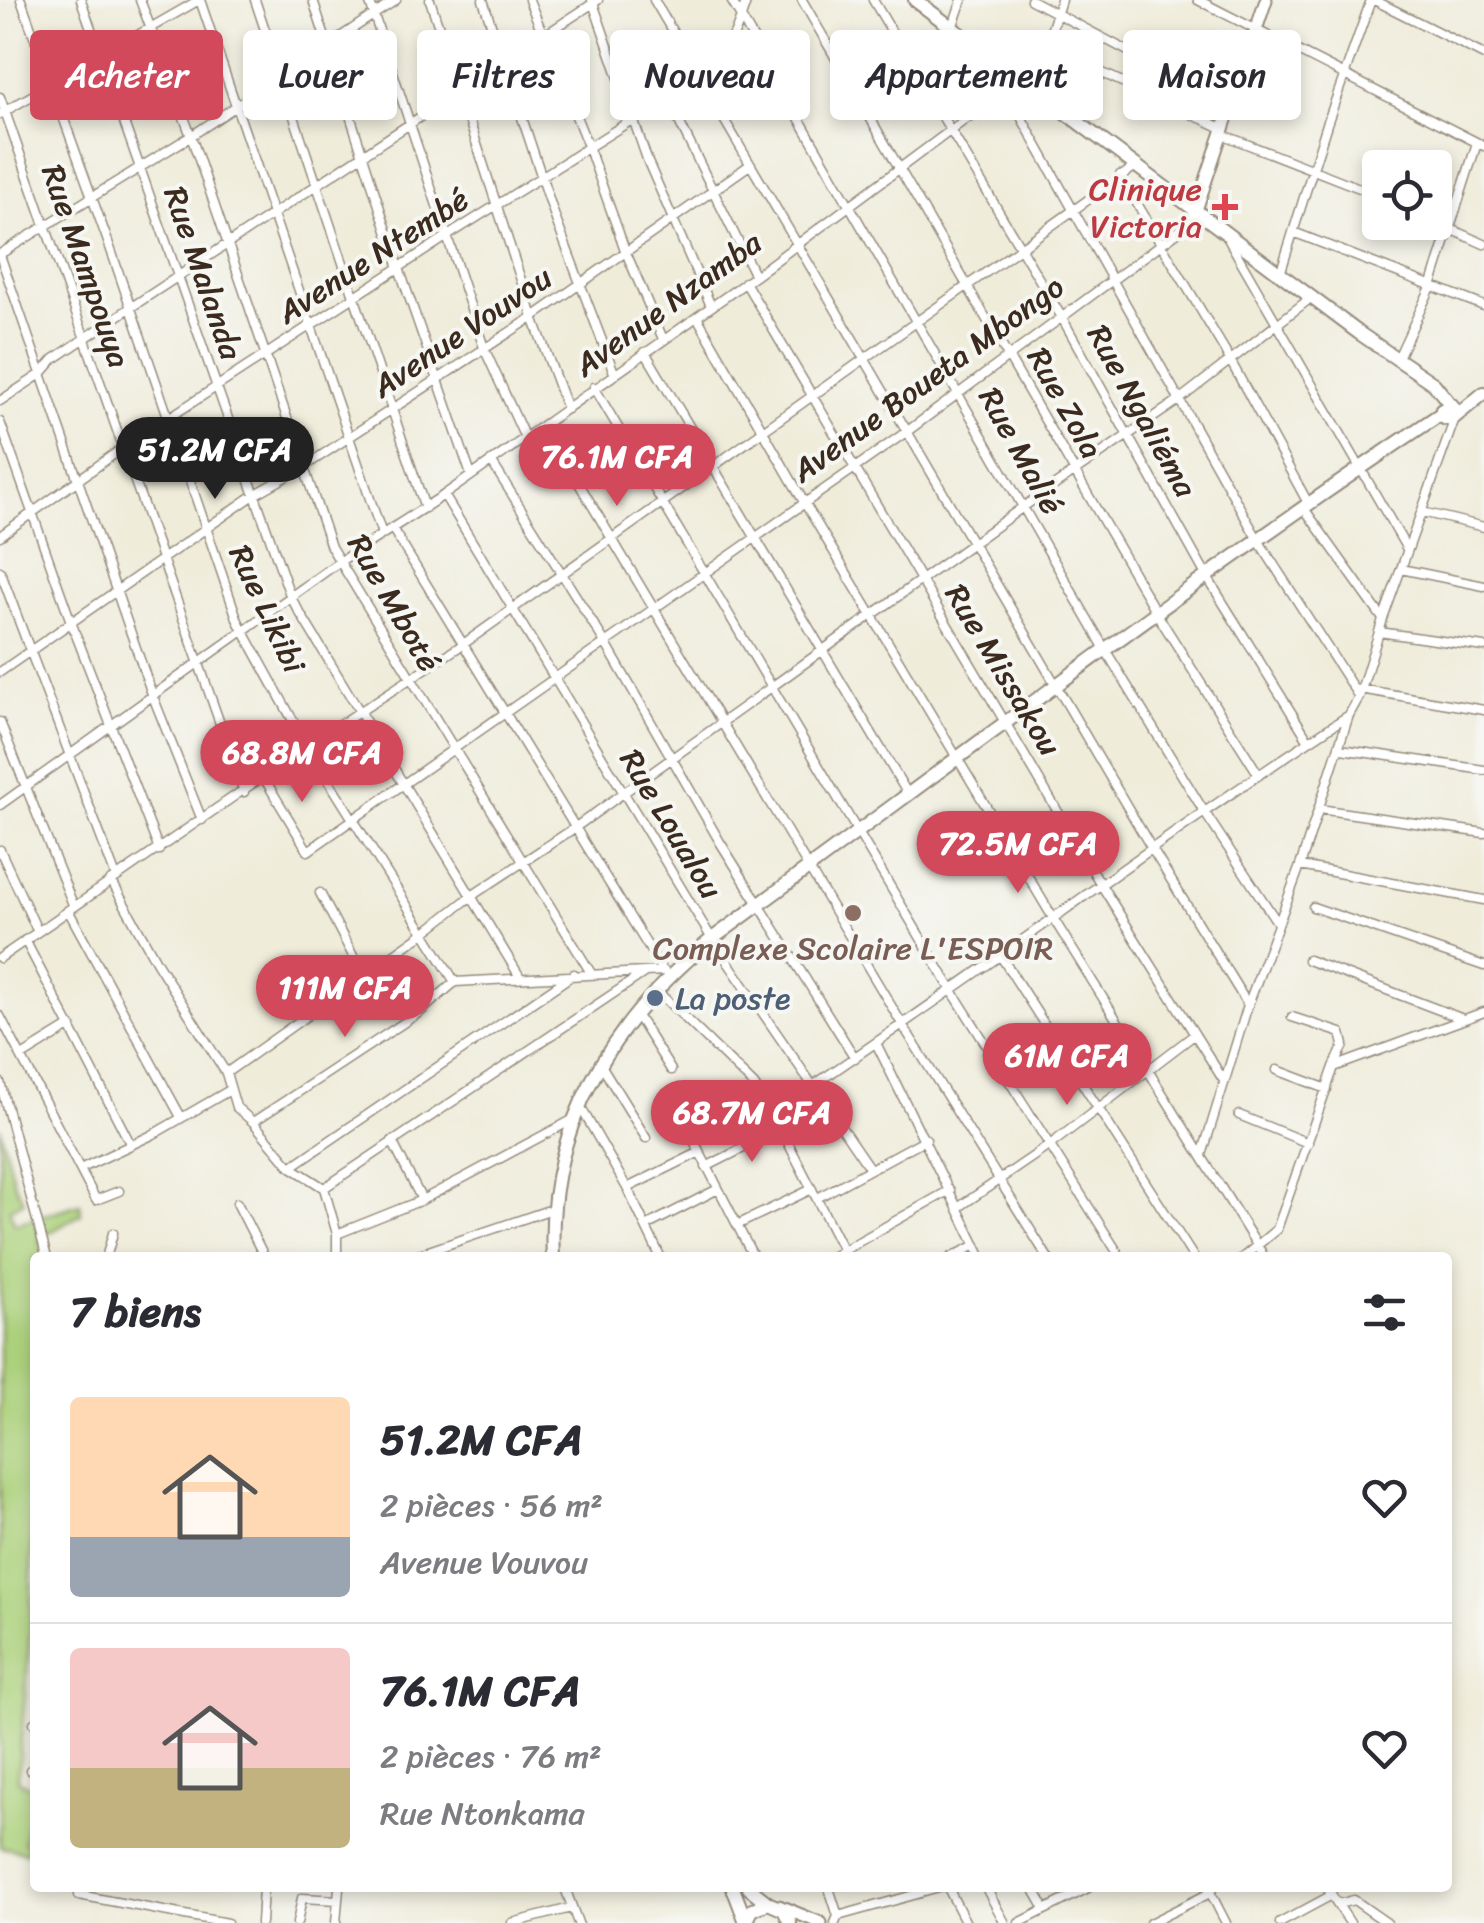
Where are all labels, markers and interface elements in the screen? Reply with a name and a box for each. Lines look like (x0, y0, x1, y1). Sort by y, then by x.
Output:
chip: Acheter (30, 30, 223, 120)
chip: Louer (243, 30, 397, 120)
chip: Filtres (417, 30, 590, 120)
chip: Nouveau (610, 30, 810, 120)
chip: Appartement (830, 30, 1103, 120)
chip: Maison (1123, 30, 1301, 120)
map controls (1362, 150, 1452, 240)
button: locate (1362, 150, 1452, 240)
street label: Rue Mampouya (25, 156, 147, 376)
place label: Clinique Victoria (1089, 161, 1202, 255)
street label: Avenue Ntembé (264, 172, 481, 340)
street label: Rue Malanda (147, 179, 260, 368)
marker: Clinique Victoria (1212, 194, 1238, 220)
street label: Avenue Nzamba (561, 215, 775, 393)
street label: Avenue Vouvou (359, 250, 564, 414)
street label: Avenue Boueta Mbongo (778, 260, 1077, 499)
street label: Rue Ngaliéma (1071, 314, 1214, 509)
street label: Rue Zola (1011, 336, 1119, 470)
street label: Rue Malié (962, 376, 1080, 526)
pin: 51.2M CFA (101, 417, 329, 502)
text: 51.2M CFA (138, 421, 292, 478)
pin: 76.1M CFA (503, 424, 731, 509)
text: 76.1M CFA (541, 428, 693, 485)
street label: Rue Mboté (331, 523, 457, 683)
street label: Rue Likibi (212, 535, 322, 684)
street label: Rue Missakou (929, 572, 1077, 768)
pin: 68.8M CFA (188, 720, 416, 805)
text: 68.8M CFA (222, 724, 382, 781)
street label: Rue Loualou (603, 738, 739, 910)
pin: 72.5M CFA (904, 811, 1132, 896)
text: 72.5M CFA (939, 815, 1097, 872)
marker: Complexe Scolaire L'ESPOIR (842, 902, 864, 924)
place label: Complexe Scolaire L'ESPOIR (653, 920, 1053, 977)
pin: 111M CFA (242, 955, 448, 1040)
text: 111M CFA (278, 959, 412, 1016)
place label: La poste (675, 970, 790, 1027)
marker: La poste (644, 987, 666, 1009)
pin: 61M CFA (975, 1023, 1159, 1108)
text: 61M CFA (1005, 1027, 1129, 1084)
pin: 68.7M CFA (638, 1080, 866, 1165)
text: 68.7M CFA (673, 1084, 831, 1141)
text: 7 biens (70, 1275, 201, 1349)
icon: filters (1357, 1285, 1412, 1340)
text: 51.2M CFA (380, 1403, 582, 1477)
icon: home (150, 1437, 270, 1557)
icon: heart (1357, 1470, 1412, 1525)
text: 2 pièces · 56 m² (380, 1477, 603, 1534)
text: Avenue Vouvou (380, 1534, 588, 1591)
text: 76.1M CFA (380, 1654, 580, 1728)
icon: home (150, 1688, 270, 1808)
icon: heart (1357, 1721, 1412, 1776)
text: 2 pièces · 76 m² (380, 1728, 602, 1785)
text: Rue Ntonkama (380, 1785, 585, 1842)

